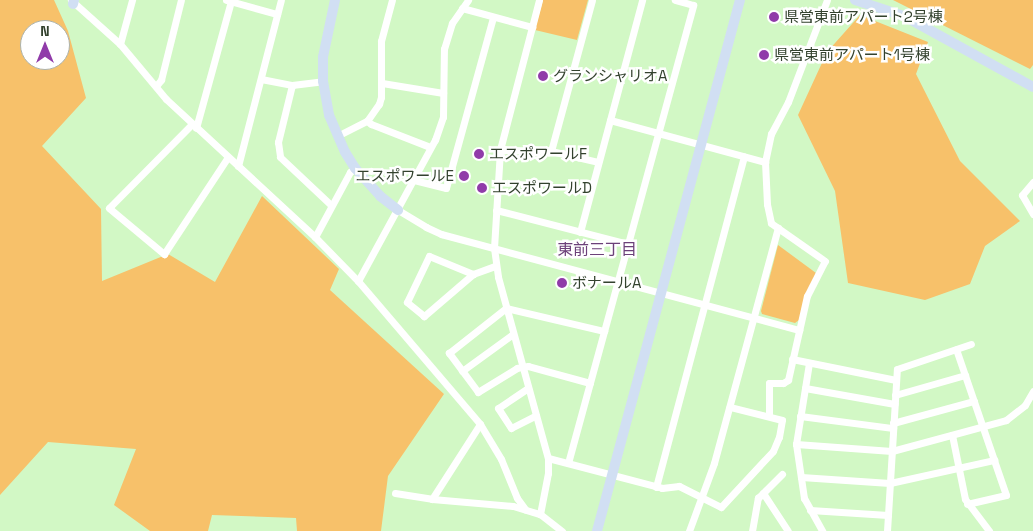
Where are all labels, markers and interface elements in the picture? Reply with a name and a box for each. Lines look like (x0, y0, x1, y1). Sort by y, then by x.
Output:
place label: 県営東前アパート2号棟 (784, 8, 943, 26)
marker: 県営東前アパート2号棟 (768, 11, 780, 23)
north arrow (20, 20, 70, 70)
text: N (40, 22, 50, 40)
place label: 県営東前アパート1号棟 (774, 46, 930, 64)
marker: 県営東前アパート1号棟 (758, 49, 770, 61)
place label: グランシャリオA (553, 67, 667, 85)
marker: グランシャリオA (537, 70, 549, 82)
place label: エスポワールF (489, 145, 587, 163)
marker: エスポワールF (473, 148, 485, 160)
place label: エスポワールE (356, 167, 454, 185)
marker: エスポワールE (458, 170, 470, 182)
place label: エスポワールD (492, 179, 592, 197)
marker: エスポワールD (476, 182, 488, 194)
district label: 東前三丁目 (557, 240, 637, 260)
place label: ボナールA (572, 274, 641, 292)
marker: ボナールA (556, 277, 568, 289)

